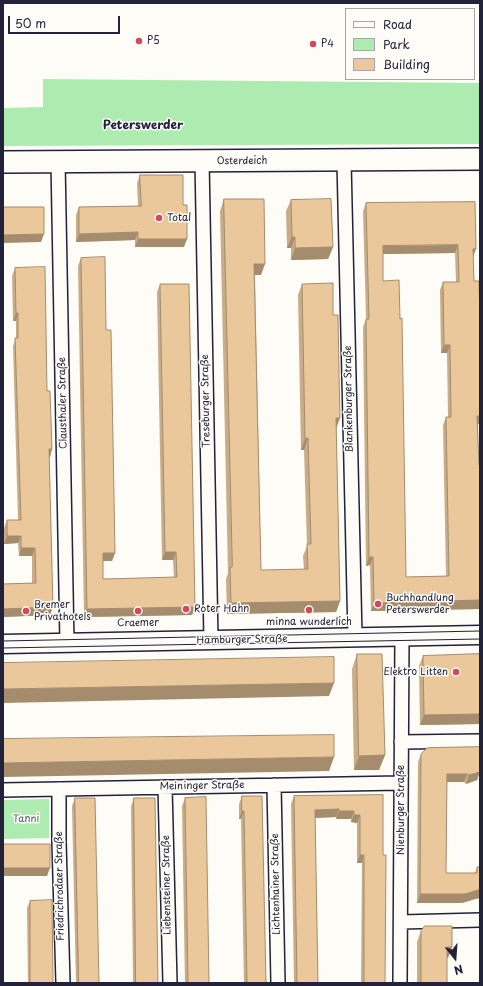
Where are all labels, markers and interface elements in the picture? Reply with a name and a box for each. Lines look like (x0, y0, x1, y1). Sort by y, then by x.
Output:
scale bar (10, 8, 122, 34)
legend (345, 8, 475, 80)
text: 50 m (15, 14, 46, 32)
text: Road (383, 15, 412, 33)
place label: P5 (147, 35, 160, 47)
text: Park (383, 35, 410, 53)
marker: P5 (134, 36, 144, 46)
place label: P4 (321, 38, 334, 50)
marker: P4 (308, 39, 318, 49)
text: Building (383, 55, 430, 73)
district label: Peterswerder (103, 119, 183, 133)
street label: Osterdeich (217, 155, 267, 167)
place label: Total (167, 212, 191, 224)
marker: Total (154, 213, 164, 223)
street label: Blankenburger Straße (342, 345, 356, 453)
street label: Treseburger Straße (199, 354, 213, 448)
street label: Clausthaler Straße (56, 357, 70, 449)
place label: Buchhandlung Peterswerder (386, 592, 454, 616)
place label: Bremer Privathotels (34, 599, 91, 622)
marker: Buchhandlung Peterswerder (373, 599, 383, 609)
place label: Roter Hahn (194, 603, 249, 615)
marker: Roter Hahn (181, 604, 191, 614)
marker: minna wunderlich (304, 605, 314, 615)
marker: Bremer Privathotels (21, 606, 31, 616)
marker: Craemer (133, 606, 143, 616)
place label: minna wunderlich (266, 616, 352, 628)
place label: Craemer (117, 617, 159, 629)
street label: Hamburger Straße (196, 633, 288, 647)
place label: Elektro Litten (383, 666, 448, 678)
marker: Elektro Litten (451, 667, 461, 677)
street label: Nienburger Straße (395, 765, 407, 855)
street label: Meininger Straße (160, 779, 244, 793)
park label: Tanni (13, 813, 39, 825)
street label: Friedrichrodaer Straße (53, 831, 67, 941)
street label: Lichtenhainer Straße (269, 833, 283, 935)
street label: Liebensteiner Straße (160, 835, 174, 935)
north arrow (435, 938, 475, 978)
text: N (452, 961, 465, 979)

